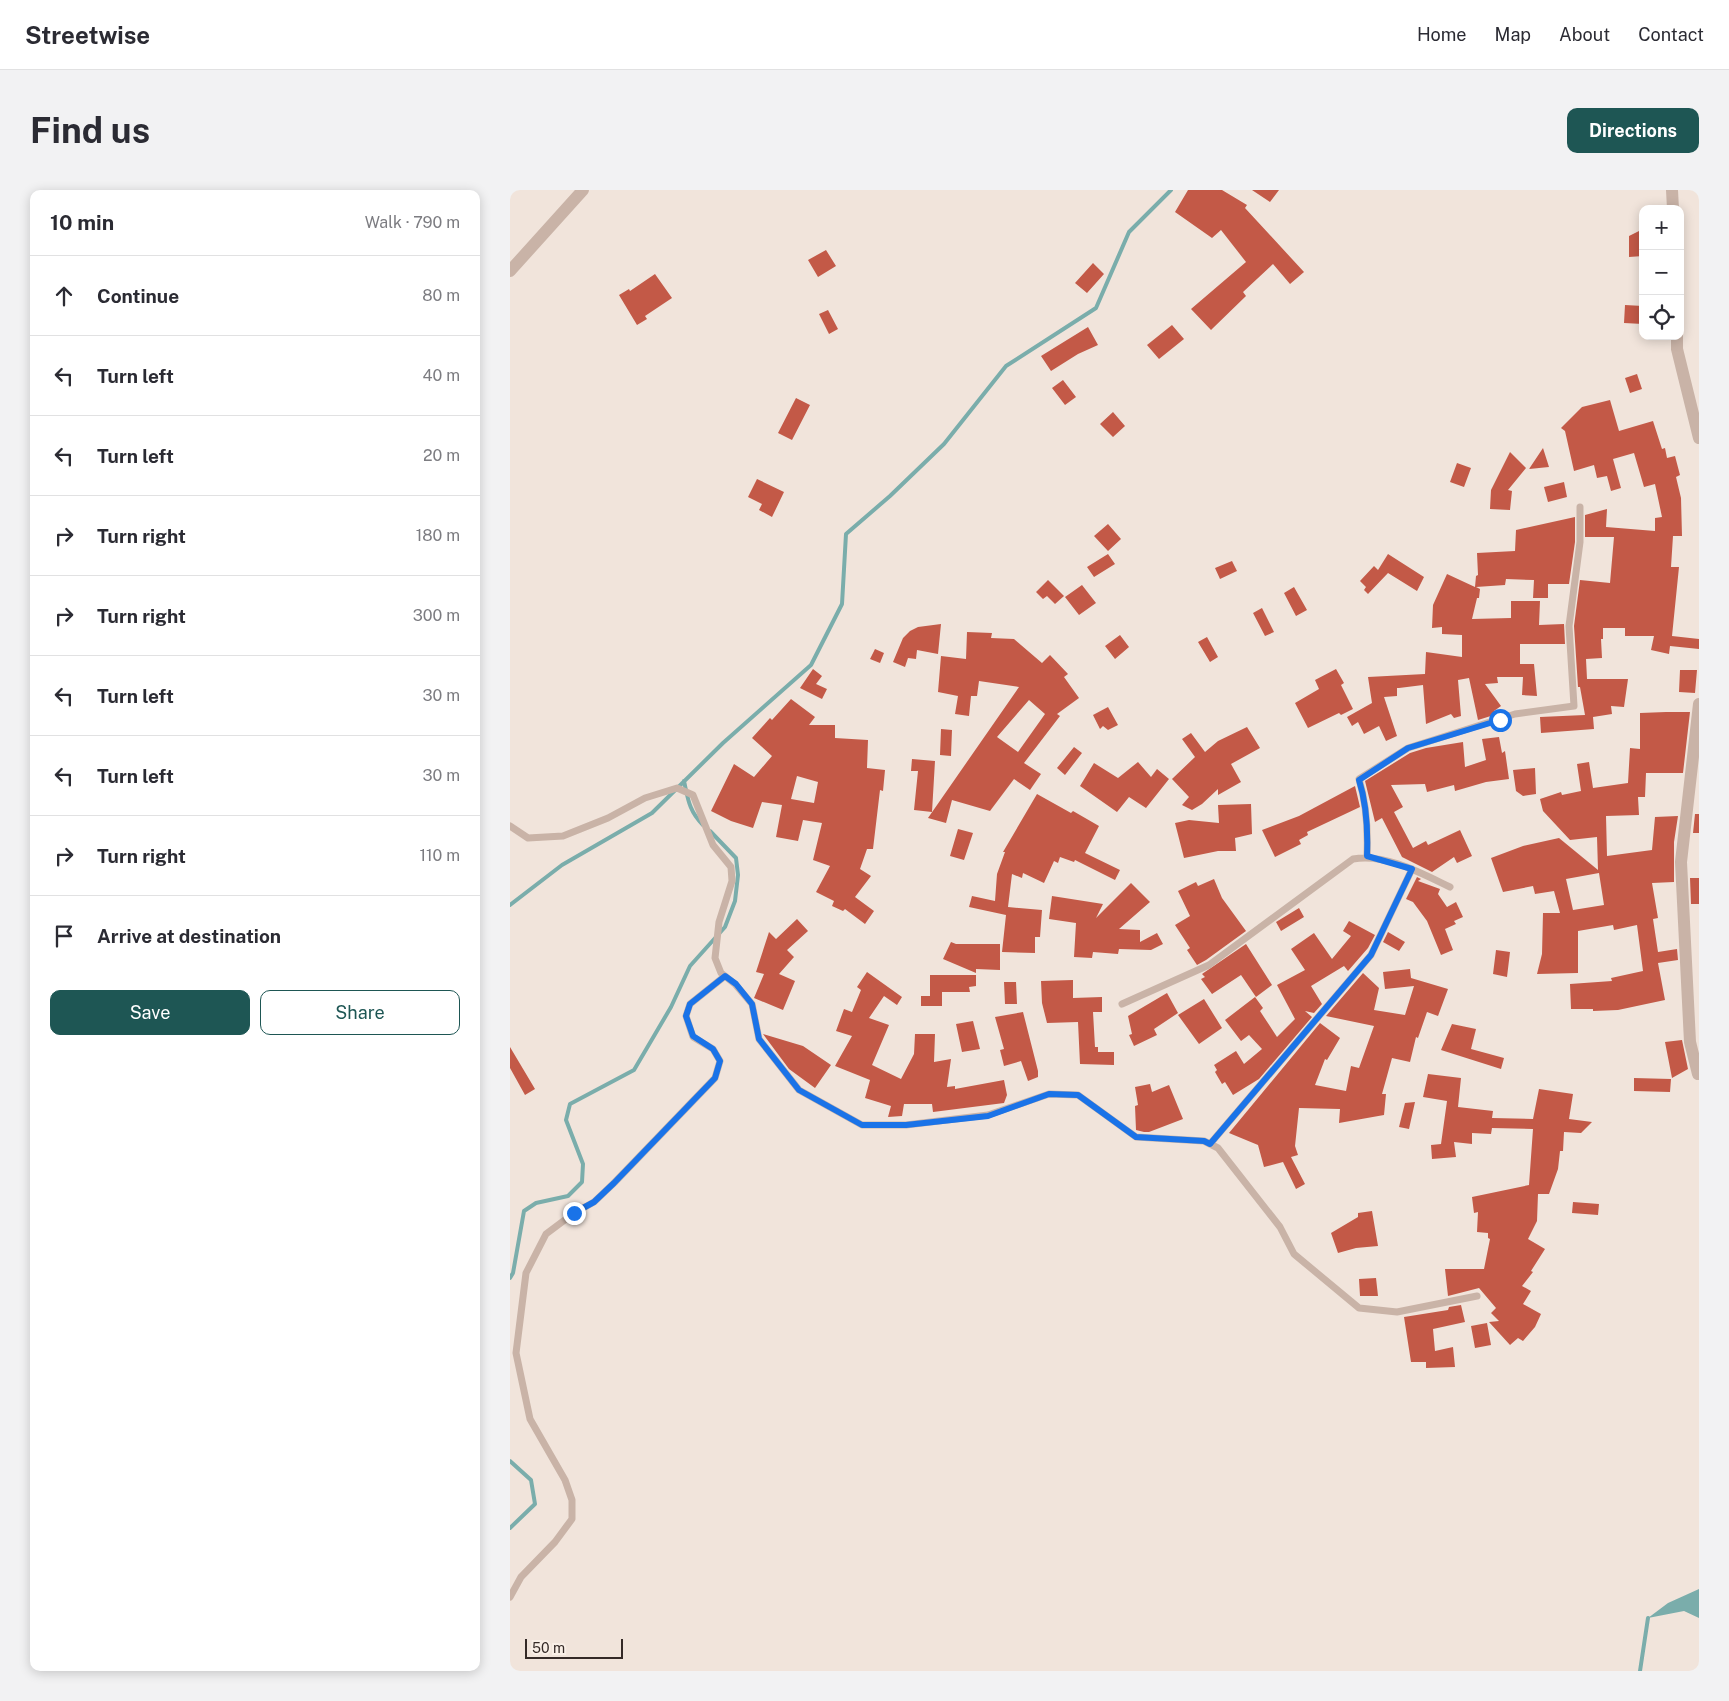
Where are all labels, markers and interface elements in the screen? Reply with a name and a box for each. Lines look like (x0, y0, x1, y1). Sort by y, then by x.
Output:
text: Streetwise (25, 21, 150, 49)
text: Home (1417, 24, 1467, 45)
text: Map (1495, 24, 1531, 45)
text: About (1559, 24, 1610, 45)
text: Contact (1638, 24, 1704, 45)
button: Directions (1567, 108, 1699, 153)
text: Find us (30, 110, 150, 151)
map controls (1639, 205, 1684, 340)
button: + (1639, 205, 1684, 250)
text: 10 min (50, 210, 114, 235)
text: Walk · 790 m (365, 213, 460, 232)
button: − (1639, 250, 1684, 295)
icon: ahead (50, 282, 78, 310)
text: Continue (97, 285, 179, 307)
text: 80 m (422, 286, 460, 305)
button: locate (1639, 295, 1684, 340)
icon: left (50, 362, 78, 390)
text: Turn left (97, 365, 174, 387)
text: 40 m (422, 366, 460, 385)
icon: left (50, 442, 78, 470)
text: Turn left (97, 445, 174, 467)
text: 20 m (423, 446, 460, 465)
icon: right (50, 522, 78, 550)
text: Turn right (97, 525, 186, 547)
text: 180 m (416, 526, 460, 545)
icon: right (50, 602, 78, 630)
text: Turn right (97, 605, 186, 627)
text: 300 m (413, 606, 460, 625)
icon: left (50, 682, 78, 710)
text: Turn left (97, 685, 174, 707)
text: 30 m (423, 686, 460, 705)
route start (1489, 709, 1512, 732)
icon: left (50, 762, 78, 790)
text: Turn left (97, 765, 174, 787)
text: 30 m (423, 766, 460, 785)
icon: right (50, 842, 78, 870)
text: Turn right (97, 845, 186, 867)
text: 110 m (419, 846, 460, 865)
icon: arrive (50, 922, 78, 950)
text: Arrive at destination (97, 925, 281, 947)
button: Save (50, 990, 250, 1035)
button: Share (260, 990, 460, 1035)
route end (563, 1202, 586, 1225)
scale bar (525, 1636, 622, 1659)
text: 50 m (532, 1640, 565, 1656)

